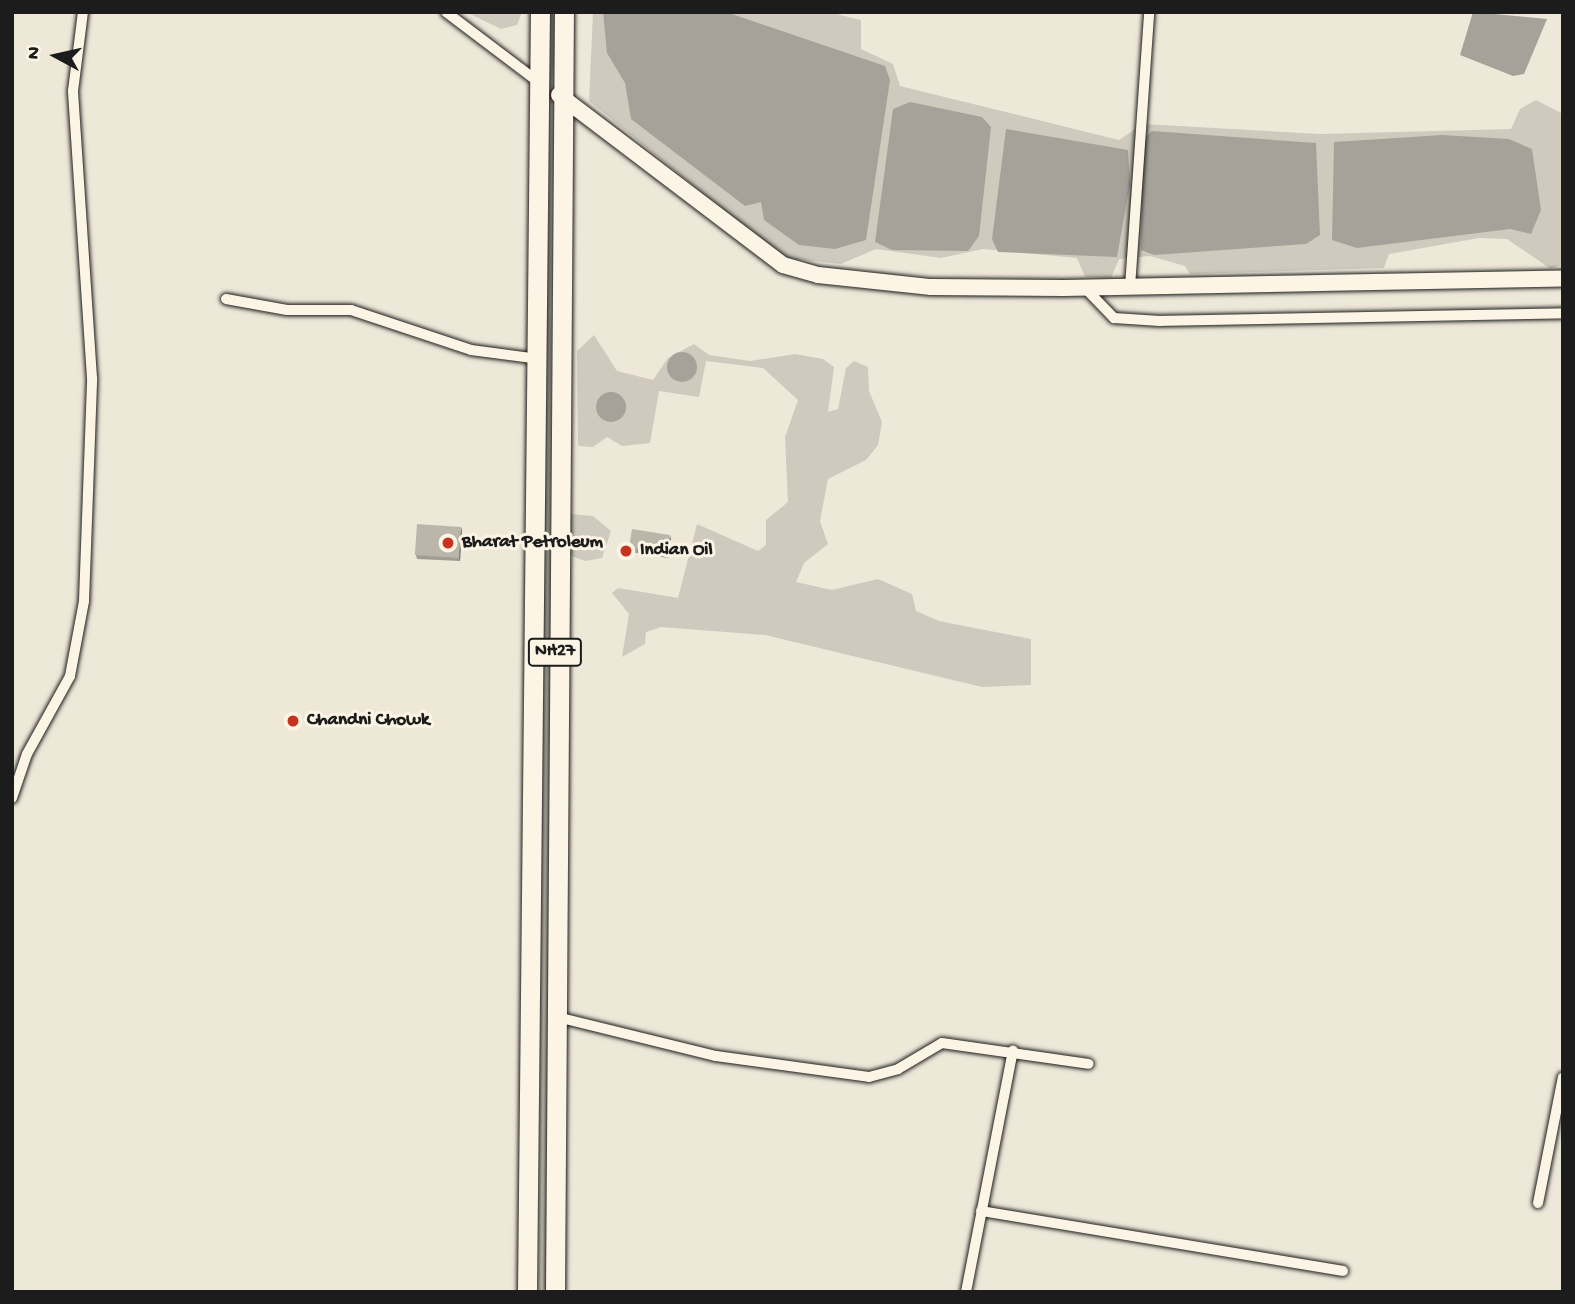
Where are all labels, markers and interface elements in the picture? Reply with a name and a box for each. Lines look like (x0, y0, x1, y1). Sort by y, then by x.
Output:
north arrow (21, 21, 91, 91)
text: N (22, 45, 47, 61)
place label: Bharat Petroleum (462, 532, 603, 554)
marker: Bharat Petroleum (440, 535, 456, 551)
place label: Indian Oil (640, 540, 713, 562)
marker: Indian Oil (618, 543, 634, 559)
road number: NH27 (527, 638, 583, 666)
place label: Chandni Chowk (307, 710, 429, 732)
marker: Chandni Chowk (285, 713, 301, 729)

